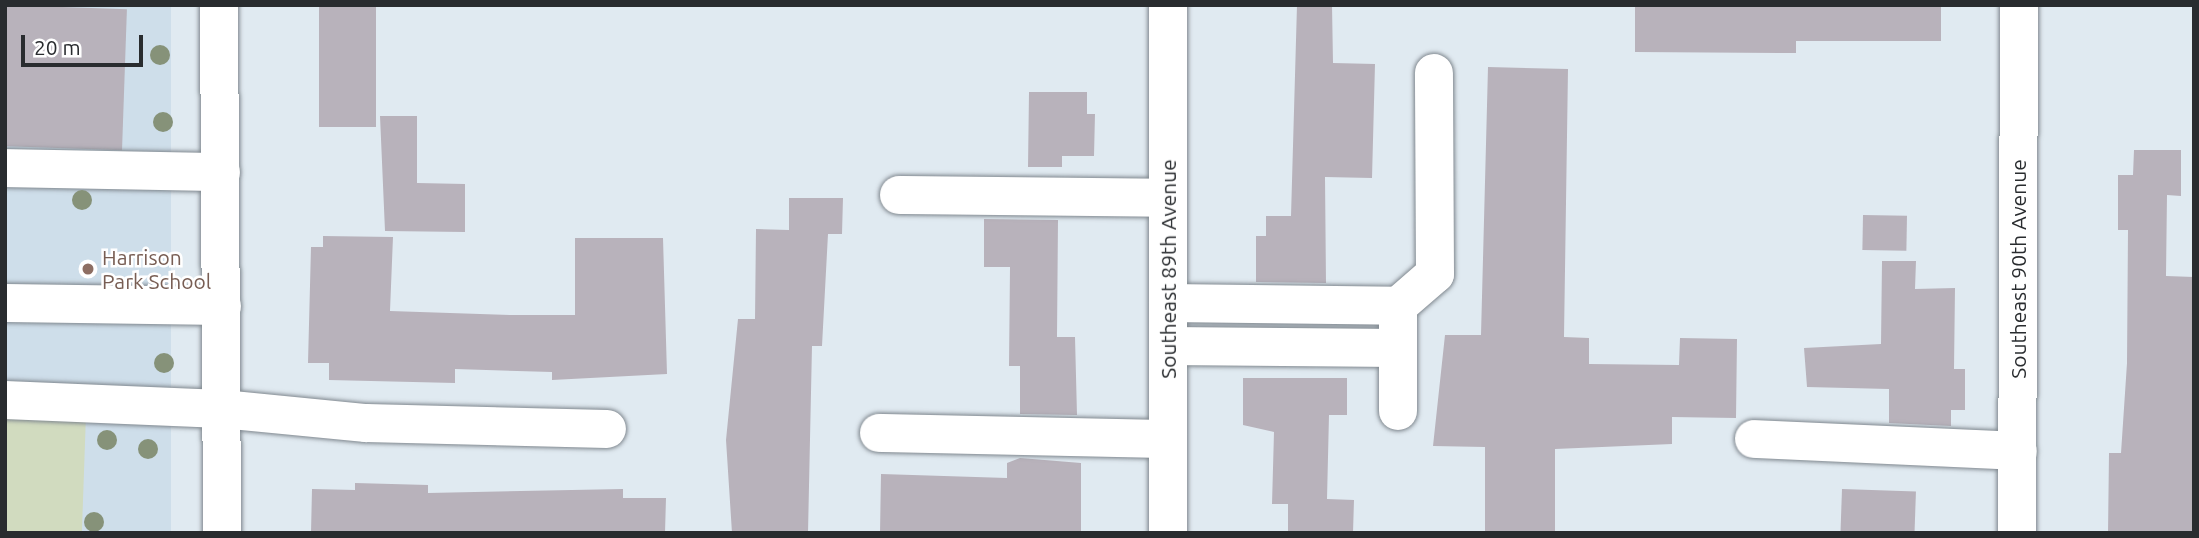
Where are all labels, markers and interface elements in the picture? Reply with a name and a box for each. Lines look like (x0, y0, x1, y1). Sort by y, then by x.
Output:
scale bar (24, 21, 147, 65)
text: 20 m (34, 35, 81, 59)
street label: Southeast 89th Avenue (1155, 159, 1181, 379)
street label: Southeast 90th Avenue (2005, 159, 2031, 379)
place label: Harrison Park School (102, 244, 211, 294)
marker: Harrison Park School (80, 261, 96, 277)

